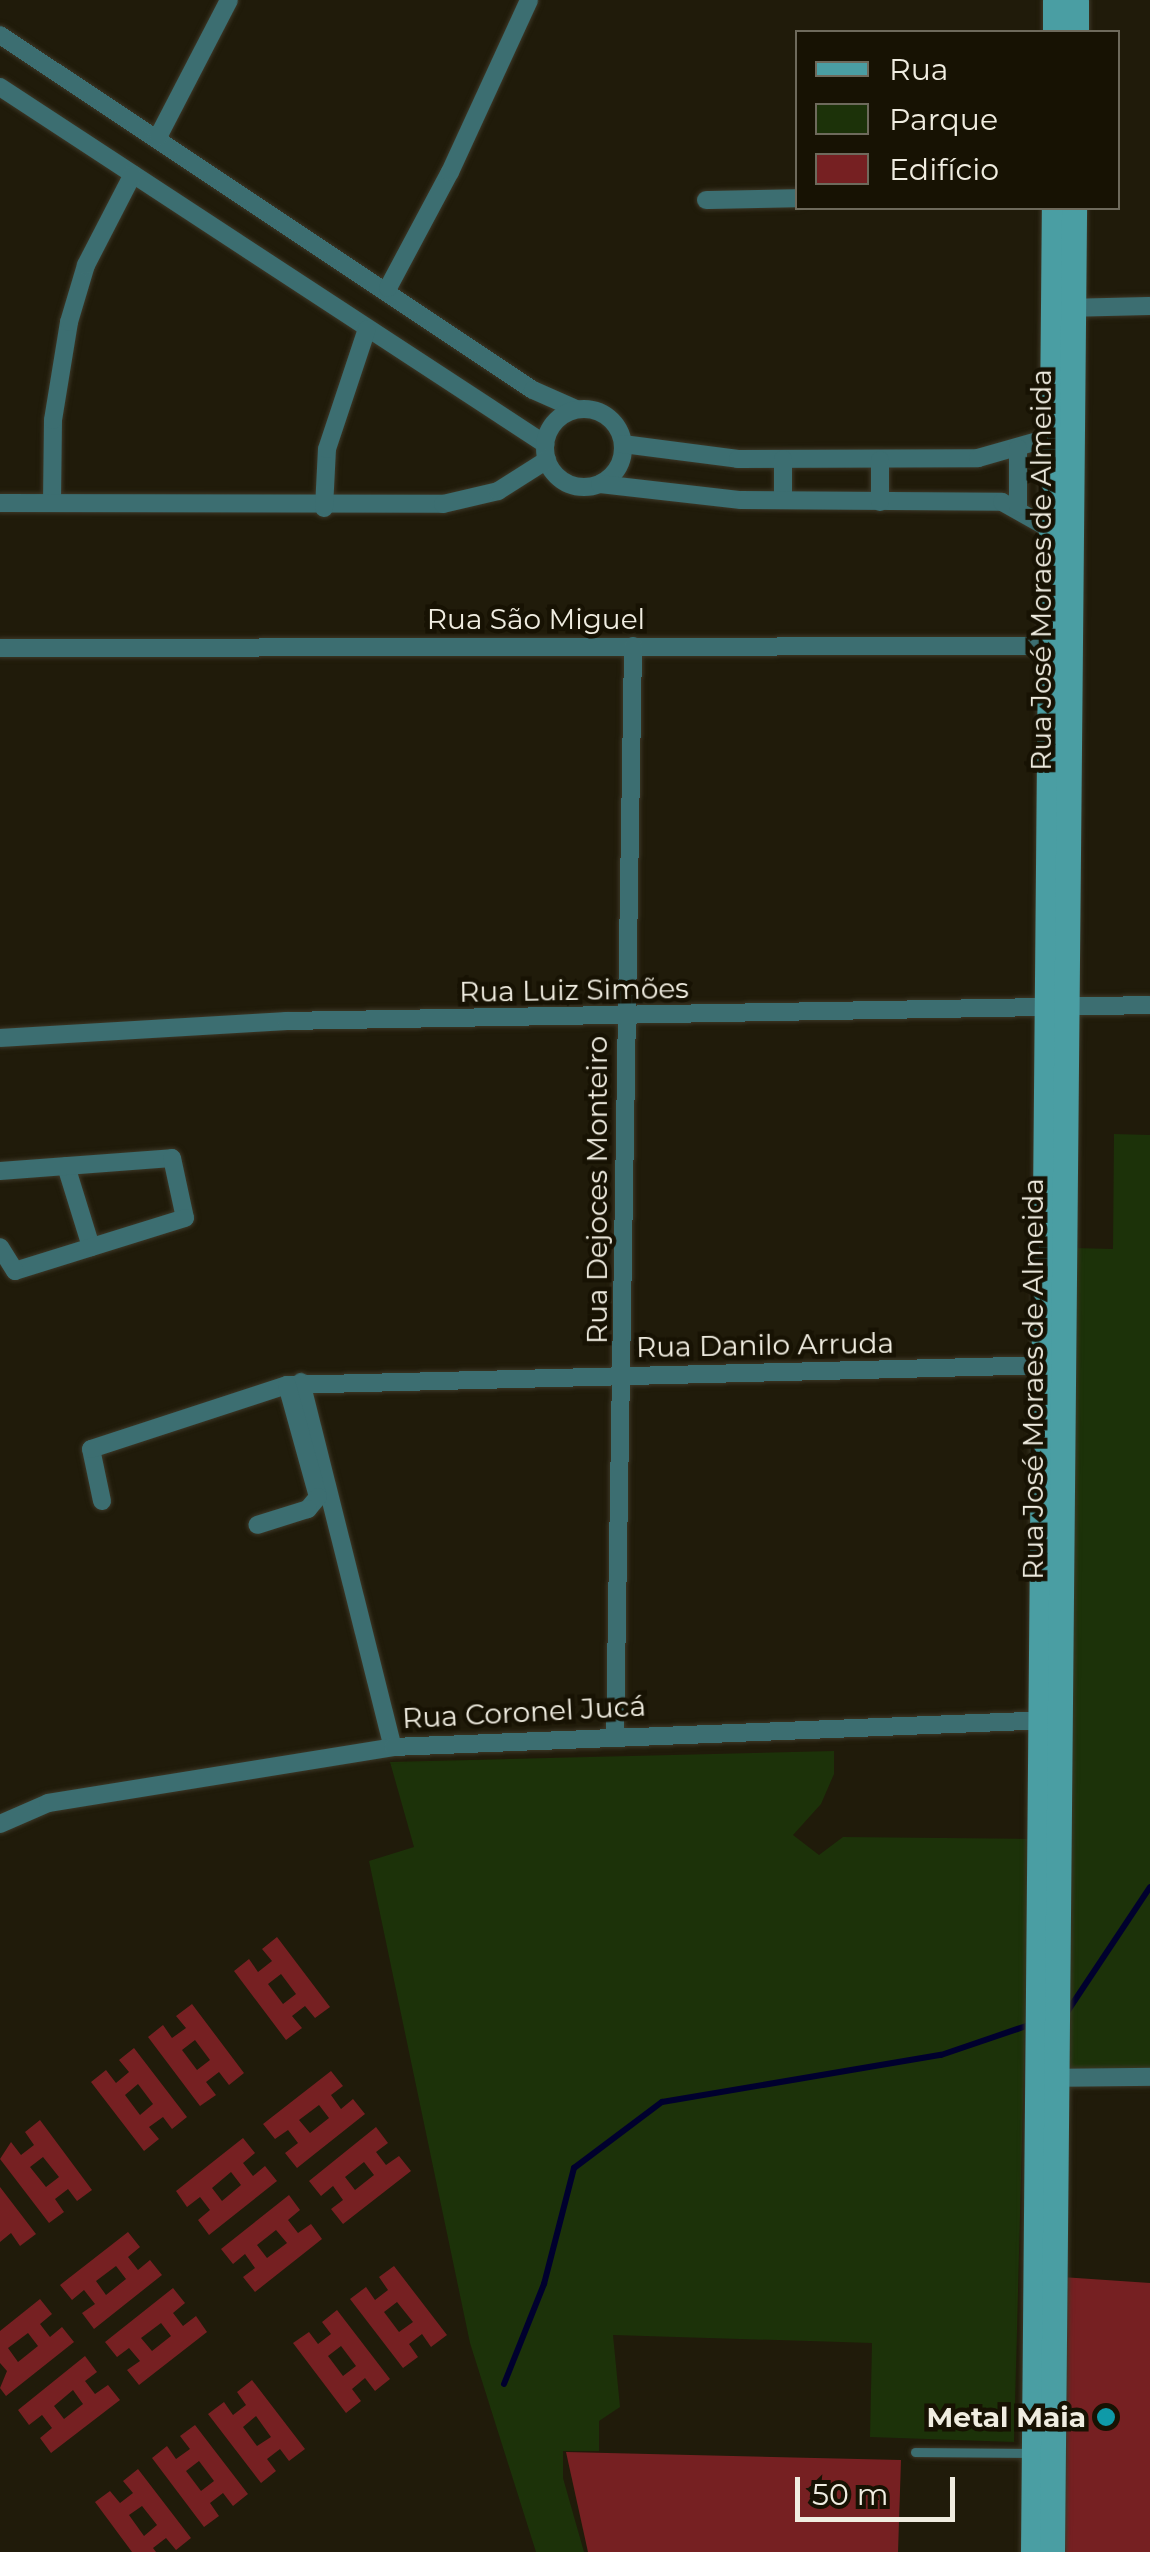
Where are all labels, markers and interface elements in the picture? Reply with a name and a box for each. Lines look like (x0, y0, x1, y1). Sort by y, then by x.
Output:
legend (795, 30, 1120, 210)
text: Rua (889, 51, 949, 88)
text: Parque (889, 101, 998, 138)
text: Edifício (889, 151, 999, 188)
street label: Rua José Moraes de Almeida (1024, 369, 1058, 771)
street label: Rua São Miguel (427, 602, 645, 636)
street label: Rua Luiz Simões (459, 971, 689, 1009)
street label: Rua Dejoces Monteiro (580, 1036, 614, 1344)
street label: Rua José Moraes de Almeida (1016, 1178, 1050, 1580)
street label: Rua Danilo Arruda (636, 1326, 894, 1364)
street label: Rua Coronel Jucá (401, 1689, 647, 1735)
place label: Metal Maia (927, 2400, 1086, 2434)
marker: Metal Maia (1095, 2406, 1117, 2428)
scale bar (800, 2457, 960, 2519)
text: 50 m (812, 2476, 889, 2513)

